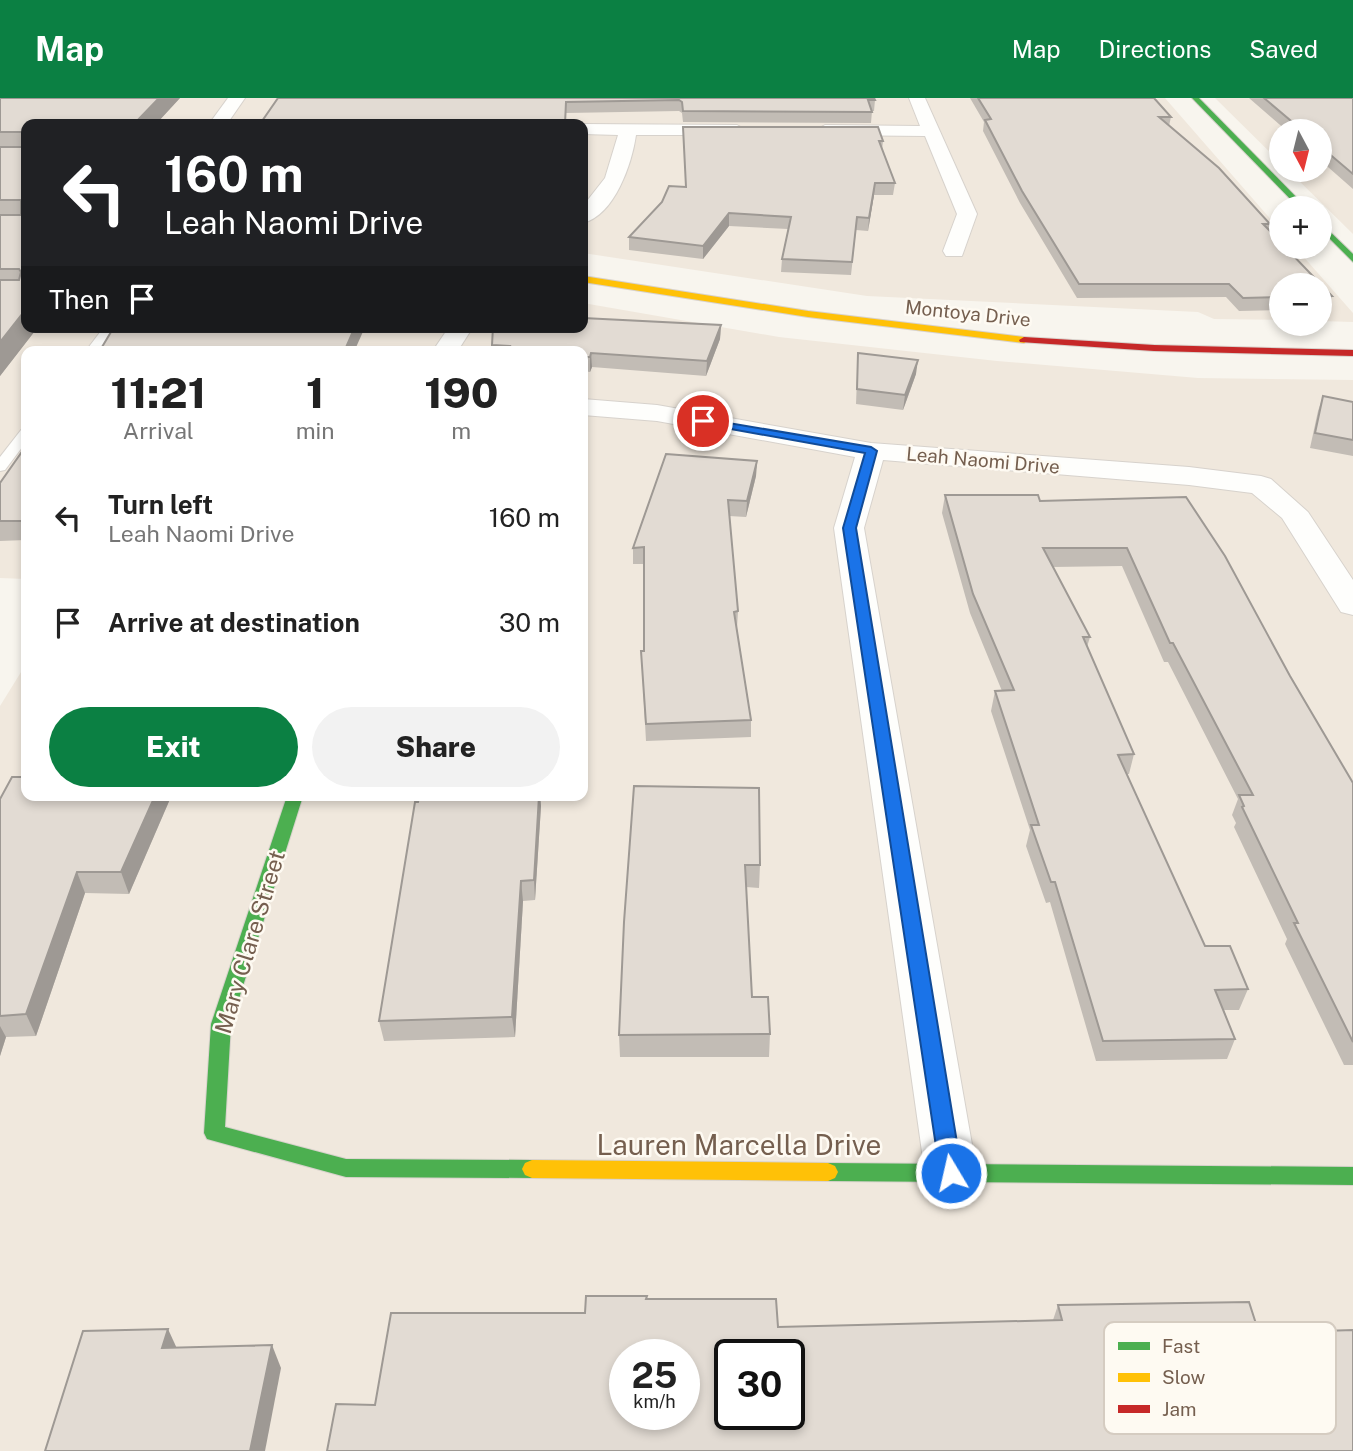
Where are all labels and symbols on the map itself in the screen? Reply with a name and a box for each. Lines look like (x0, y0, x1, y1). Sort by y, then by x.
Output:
north arrow (1269, 119, 1332, 182)
street label: Montoya Drive (904, 295, 1032, 331)
pin (673, 391, 733, 451)
street label: Leah Naomi Drive (905, 442, 1061, 478)
street label: Mary Clare Street (209, 847, 290, 1037)
street label: Lauren Marcella Drive (597, 1128, 881, 1161)
position arrow (914, 1136, 988, 1210)
legend (1104, 1322, 1336, 1434)
text: Fast (1162, 1335, 1200, 1357)
speed limit sign: 30 (714, 1339, 805, 1430)
text: Slow (1162, 1366, 1206, 1388)
text: Jam (1162, 1398, 1196, 1420)

